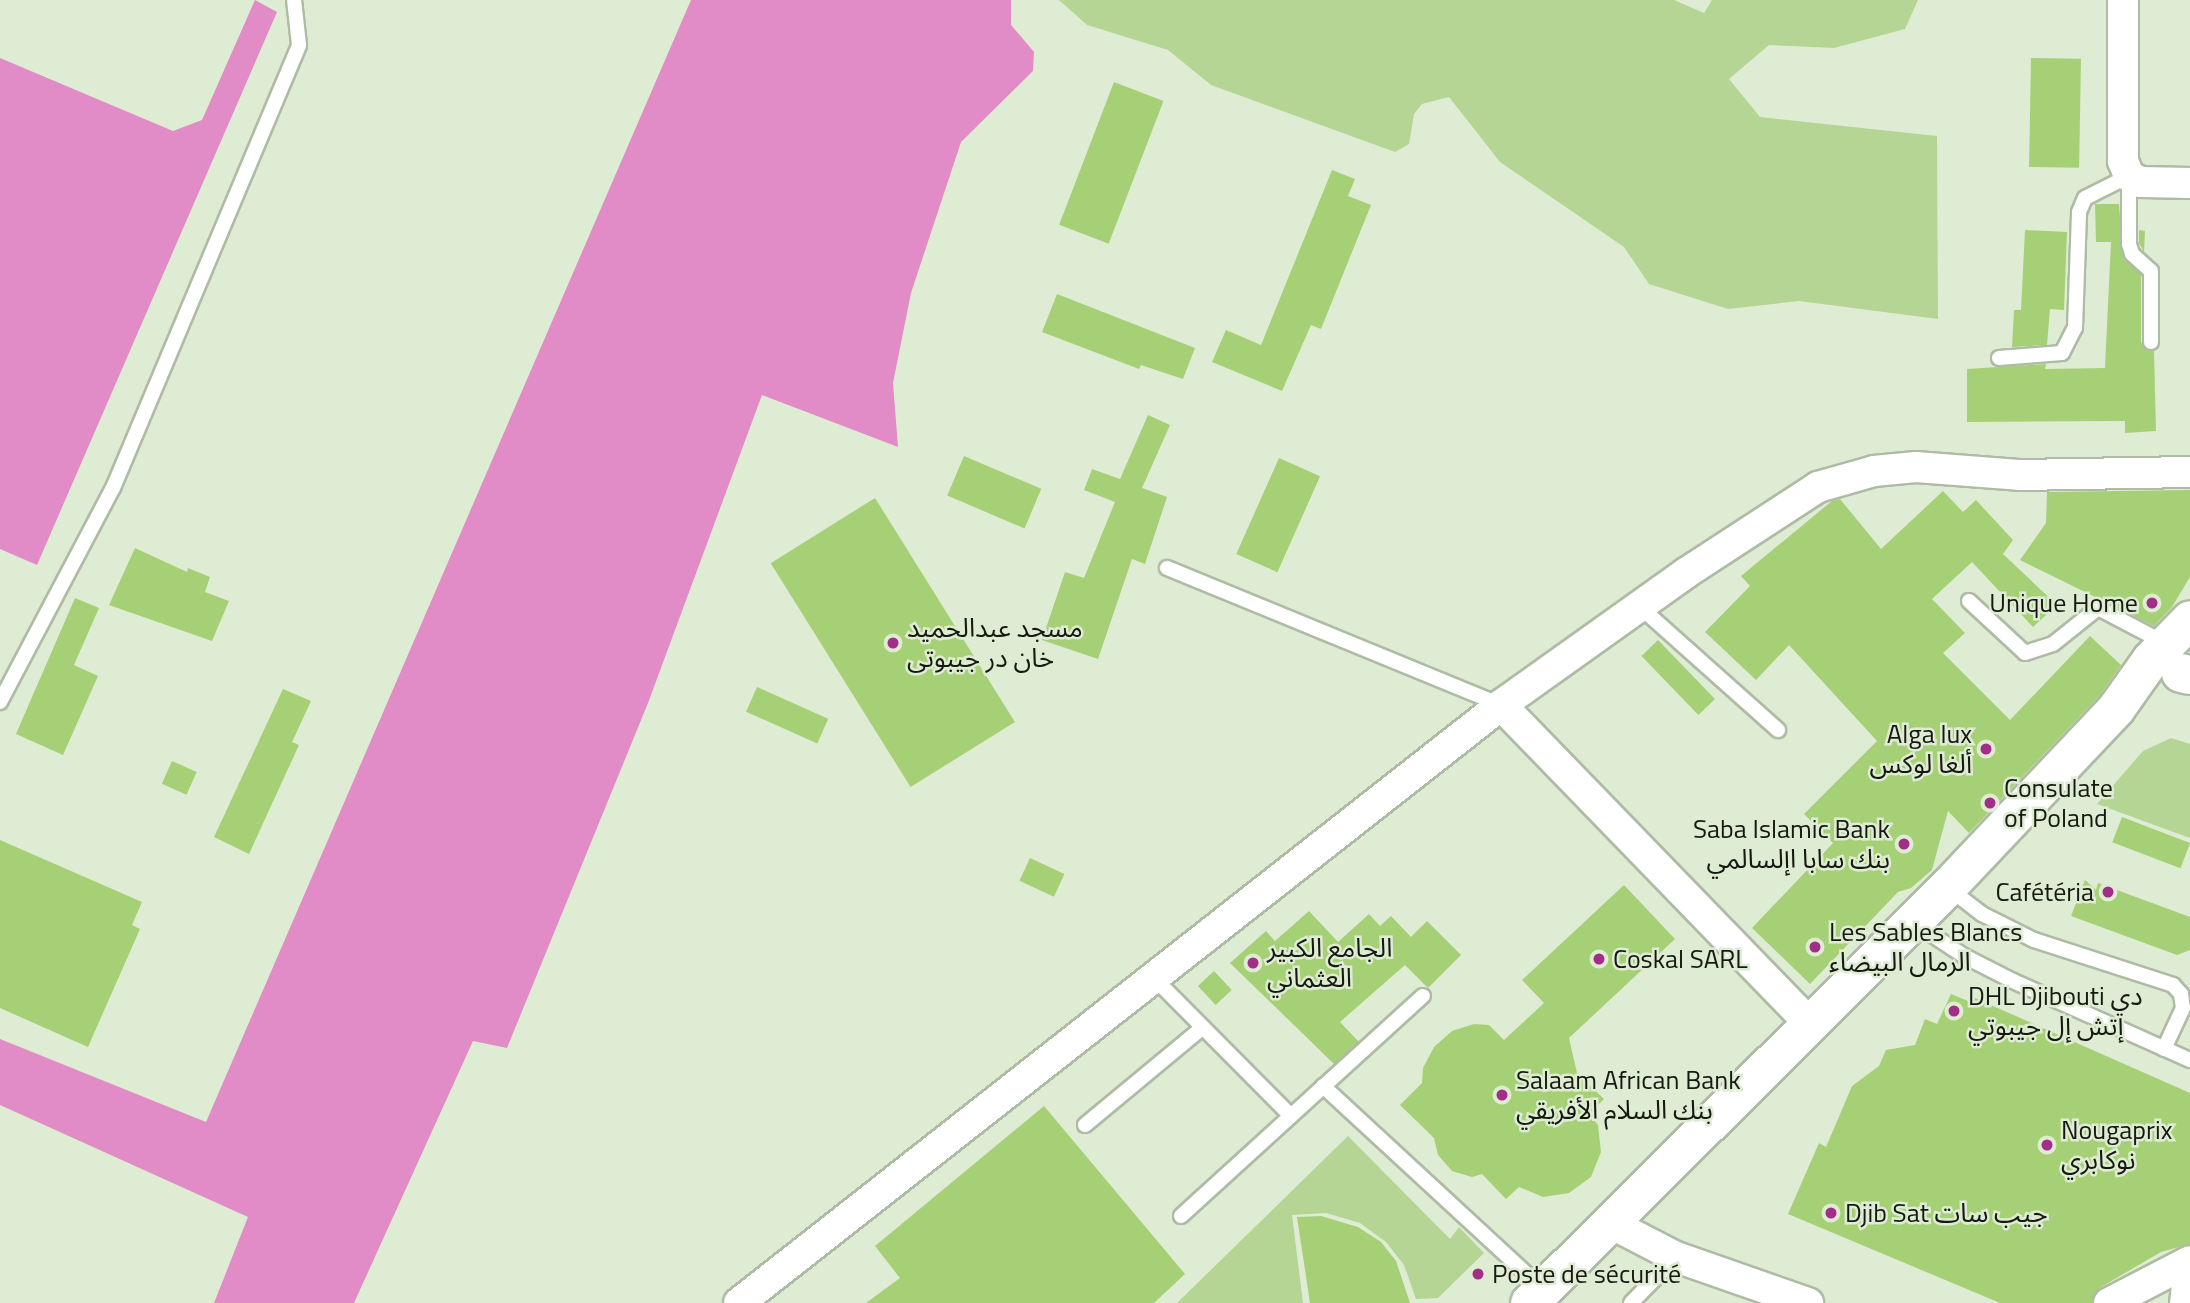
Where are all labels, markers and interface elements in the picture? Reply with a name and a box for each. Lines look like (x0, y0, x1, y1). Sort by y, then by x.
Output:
place label: Unique Home (1989, 587, 2138, 619)
marker: Unique Home (2144, 595, 2160, 611)
place label: مسجد عبدالحمید خان در جیبوتی (907, 612, 1083, 674)
marker: مسجد عبدالحمید خان در جیبوتی (885, 635, 901, 651)
place label: Alga lux ألغا لوكس (1870, 718, 1972, 780)
marker: Alga lux ألغا لوكس (1978, 741, 1994, 757)
place label: Consulate of Poland (2004, 772, 2113, 834)
marker: Consulate of Poland (1982, 795, 1998, 811)
place label: Saba Islamic Bank بنك سابا اإلسالمي (1693, 813, 1890, 874)
marker: Saba Islamic Bank بنك سابا اإلسالمي (1896, 836, 1912, 852)
place label: Cafétéria (1995, 876, 2094, 908)
marker: Cafétéria (2100, 884, 2116, 900)
place label: Les Sables Blancs الرمال البيضاء (1829, 916, 2022, 978)
place label: الجامع الكبير العثماني (1267, 932, 1392, 993)
marker: Les Sables Blancs الرمال البيضاء (1807, 939, 1823, 955)
place label: Coskal SARL (1613, 943, 1748, 975)
marker: Coskal SARL (1591, 951, 1607, 967)
marker: الجامع الكبير العثماني (1245, 955, 1261, 971)
place label: DHL Djibouti دي إتش إل جيبوتي (1968, 980, 2143, 1042)
marker: DHL Djibouti دي إتش إل جيبوتي (1946, 1003, 1962, 1019)
place label: Salaam African Bank بنك السلام الأفريقي (1516, 1064, 1741, 1126)
marker: Salaam African Bank بنك السلام الأفريقي (1494, 1087, 1510, 1103)
place label: Nougaprix نوكابري (2061, 1114, 2173, 1176)
marker: Nougaprix نوكابري (2039, 1137, 2055, 1153)
place label: Djib Sat جيب سات (1845, 1197, 2047, 1229)
marker: Djib Sat جيب سات (1823, 1205, 1839, 1221)
place label: Poste de sécurité (1492, 1258, 1681, 1290)
marker: Poste de sécurité (1470, 1266, 1486, 1282)

